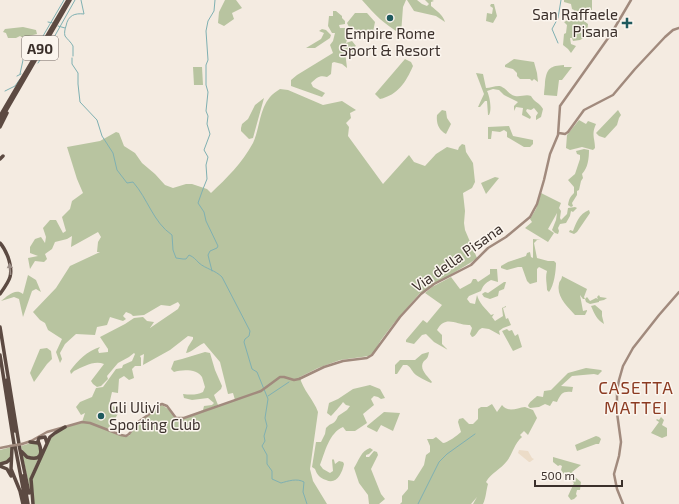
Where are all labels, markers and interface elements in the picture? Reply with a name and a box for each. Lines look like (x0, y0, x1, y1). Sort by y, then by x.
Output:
place label: San Raffaele Pisana (532, 5, 618, 40)
marker: Empire Rome Sport & Resort (385, 13, 395, 23)
marker: San Raffaele Pisana (621, 17, 633, 29)
place label: Empire Rome Sport & Resort (340, 24, 441, 59)
road number: A90 (22, 36, 58, 60)
street label: Via della Pisana (408, 219, 506, 295)
one-way arrow (7, 263, 13, 275)
district label: CASETTA MATTEI (598, 377, 674, 417)
place label: Gli Ulivi Sporting Club (109, 398, 201, 433)
marker: Gli Ulivi Sporting Club (96, 411, 106, 421)
scale bar (535, 462, 622, 488)
text: 500 m (541, 468, 575, 482)

